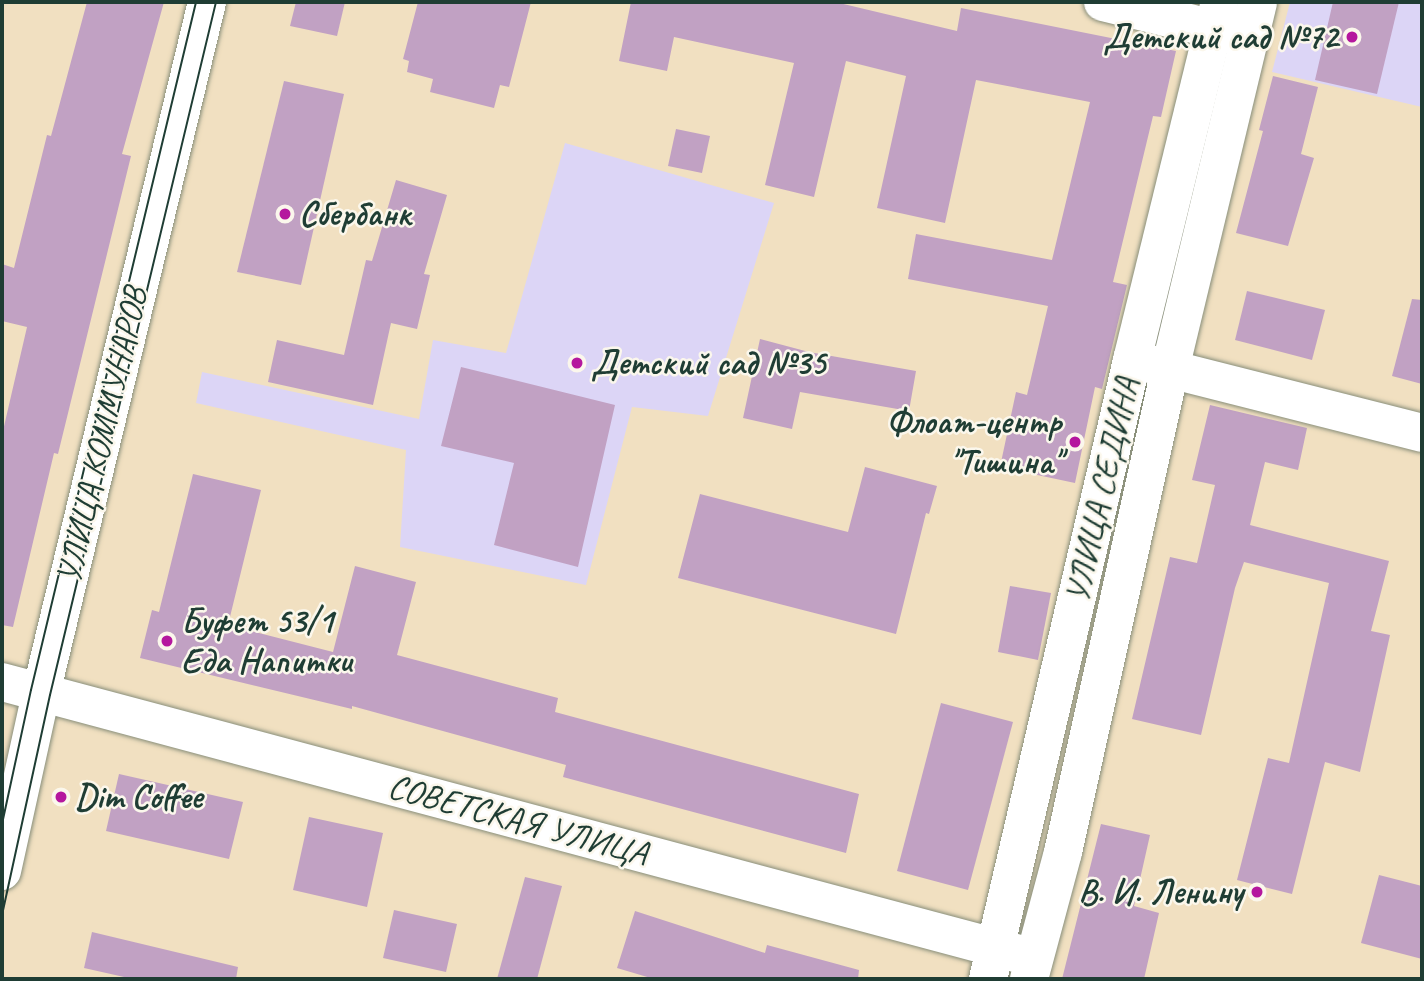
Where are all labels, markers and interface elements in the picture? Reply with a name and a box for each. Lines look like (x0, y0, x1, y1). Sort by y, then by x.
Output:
place label: Детский сад №72 (1103, 16, 1338, 58)
marker: Детский сад №72 (1344, 29, 1360, 45)
place label: Сбербанк (299, 193, 411, 235)
marker: Сбербанк (277, 206, 293, 222)
street label: УЛИЦА КОММУНАРОВ (47, 284, 157, 588)
place label: Детский сад №35 (591, 342, 825, 384)
marker: Детский сад №35 (569, 355, 585, 371)
street label: УЛИЦА СЕДИНА (1056, 374, 1148, 606)
place label: Флоат-центр "Тишина" (887, 401, 1061, 483)
marker: Флоат-центр "Тишина" (1067, 434, 1083, 450)
place label: Буфет 53/1 Еда Напитки (181, 600, 357, 682)
marker: Буфет 53/1 Еда Напитки (159, 633, 175, 649)
street label: СОВЕТСКАЯ УЛИЦА (384, 765, 652, 875)
place label: Dim Coffee (75, 776, 202, 818)
marker: Dim Coffee (53, 789, 69, 805)
place label: В. И. Ленину (1078, 871, 1243, 913)
marker: В. И. Ленину (1249, 884, 1265, 900)

